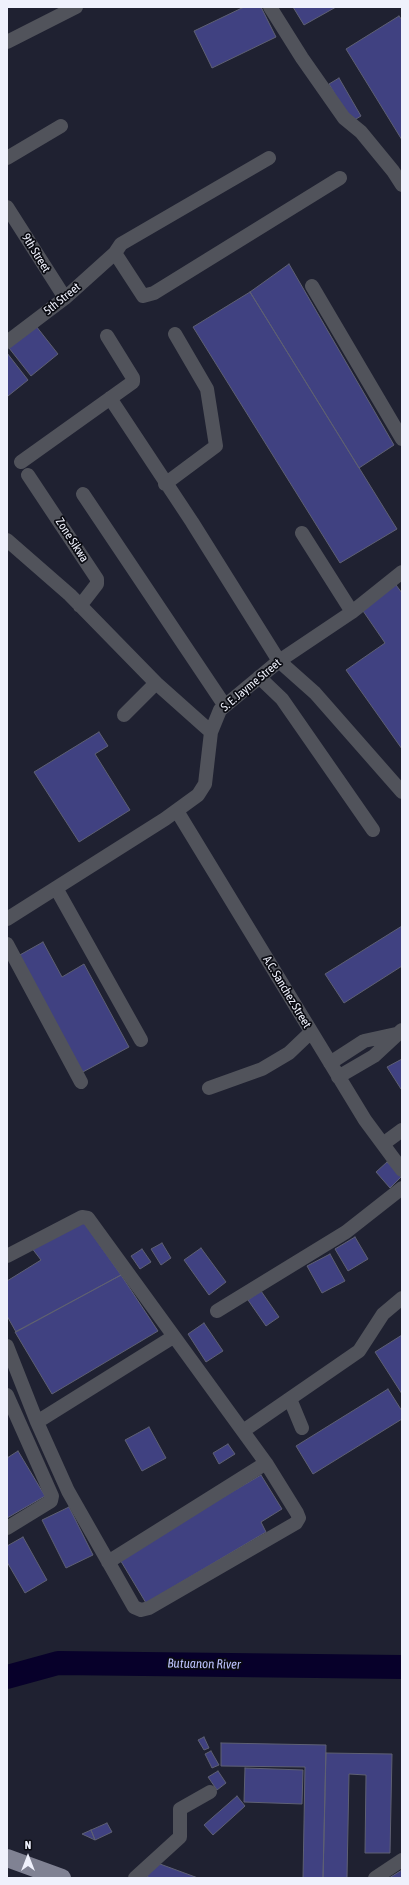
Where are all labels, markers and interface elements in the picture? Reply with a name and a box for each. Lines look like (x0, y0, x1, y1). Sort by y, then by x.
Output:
street label: 9th Street (19, 231, 53, 275)
street label: 5th Street (41, 280, 83, 318)
street label: Zone Sikwa (52, 515, 92, 565)
street label: S. E. Jayme Street (218, 656, 284, 714)
street label: A.C. Sanchez Street (260, 953, 314, 1031)
water label: Butuanon River (167, 1656, 241, 1672)
north arrow (8, 1837, 48, 1877)
text: N (25, 1839, 31, 1851)

